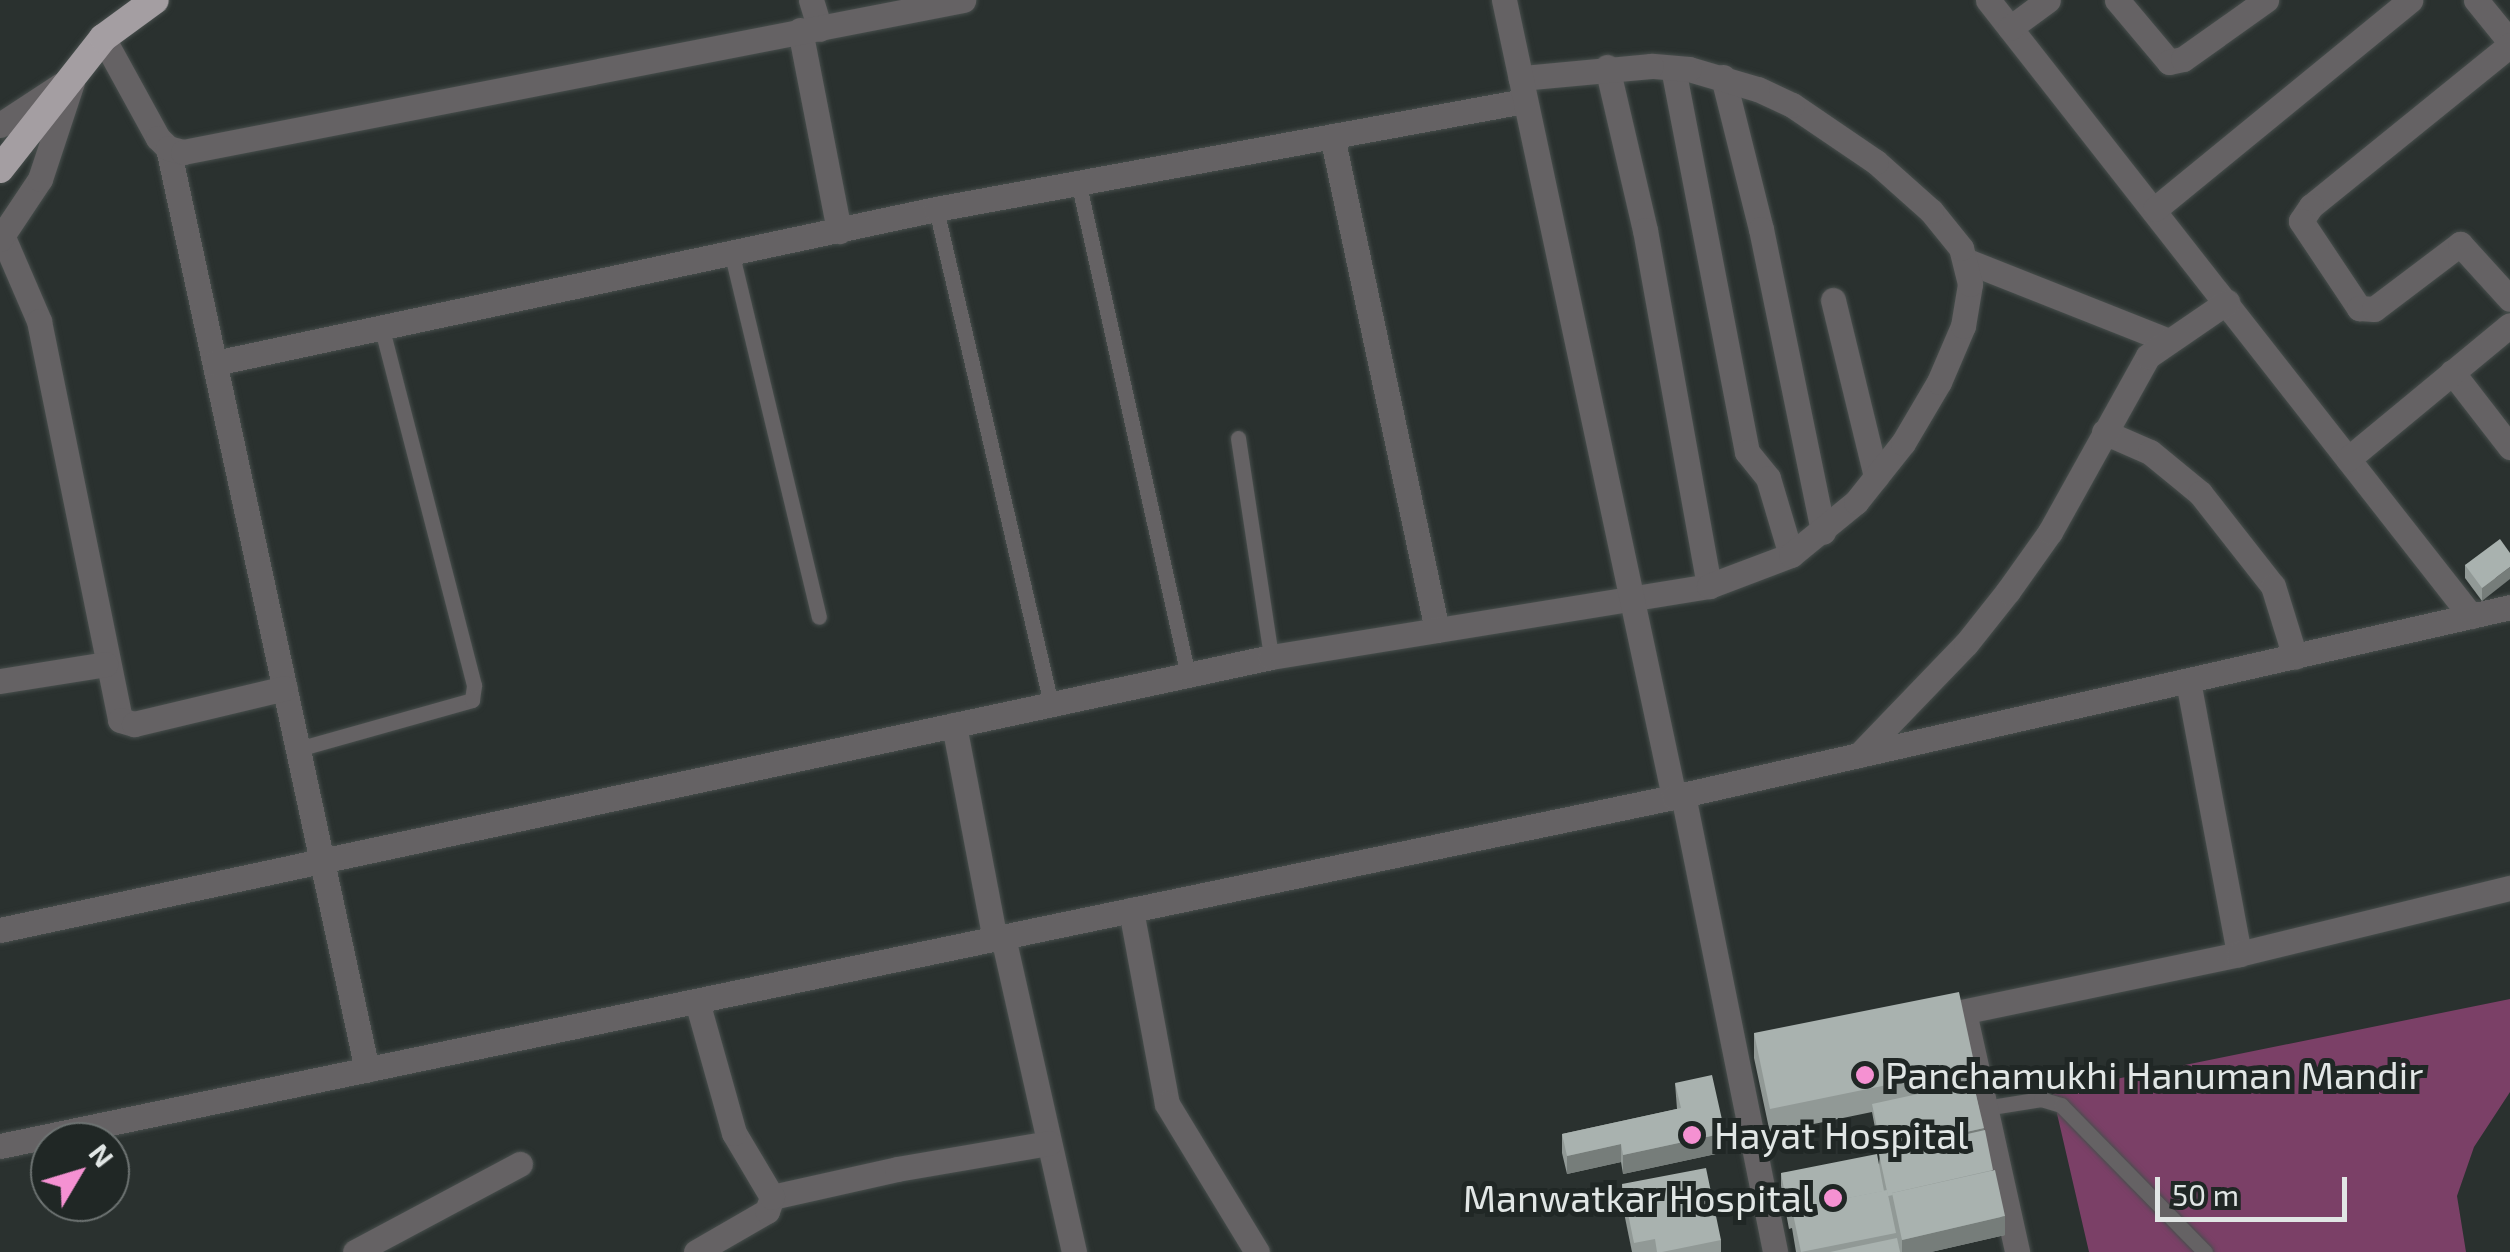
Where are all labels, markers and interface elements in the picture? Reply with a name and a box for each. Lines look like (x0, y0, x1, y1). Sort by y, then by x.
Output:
place label: Panchamukhi Hanuman Mandir (1885, 1052, 2423, 1098)
marker: Panchamukhi Hanuman Mandir (1854, 1064, 1876, 1086)
place label: Hayat Hospital (1714, 1112, 1968, 1158)
north arrow (30, 1122, 130, 1222)
marker: Hayat Hospital (1679, 1122, 1705, 1148)
text: N (82, 1136, 122, 1173)
scale bar (2160, 1157, 2352, 1219)
place label: Manwatkar Hospital (1462, 1175, 1813, 1221)
text: 50 m (2172, 1176, 2239, 1212)
marker: Manwatkar Hospital (1822, 1187, 1844, 1209)

